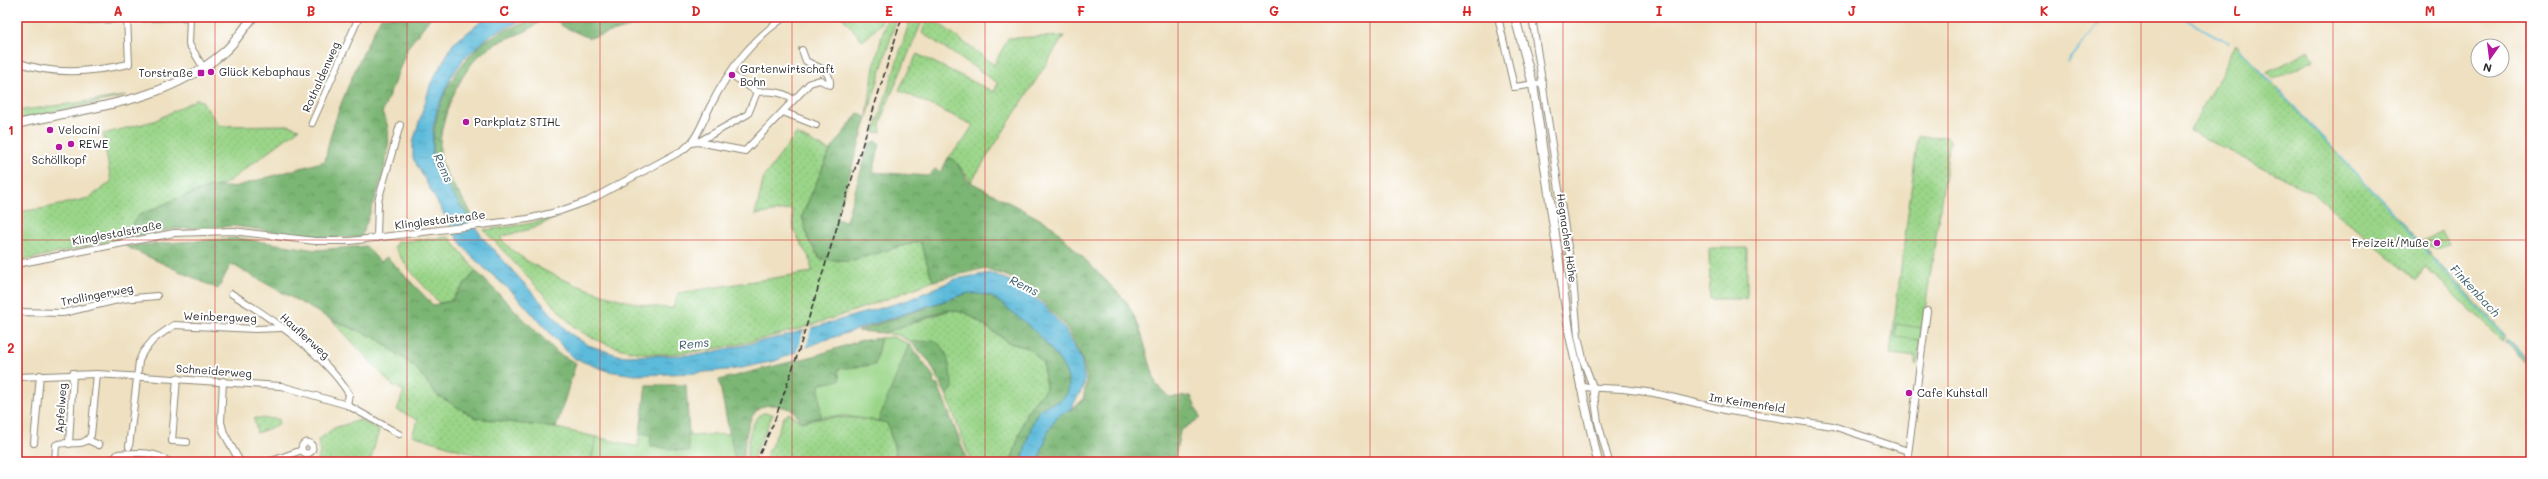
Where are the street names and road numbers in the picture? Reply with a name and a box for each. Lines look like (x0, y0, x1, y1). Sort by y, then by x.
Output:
street label: Rothaldenweg (298, 39, 343, 114)
street label: Hegnacher Höhe (1554, 192, 1581, 284)
street label: Klinglestalstraße (394, 206, 486, 232)
street label: Klinglestalstraße (71, 216, 163, 249)
street label: Trollingerweg (59, 280, 134, 309)
street label: Weinbergweg (183, 308, 257, 325)
street label: Hauflerweg (277, 309, 333, 362)
street label: Schneiderweg (176, 360, 253, 381)
street label: Apfelweg (51, 383, 70, 433)
street label: Im Keimenfeld (1708, 389, 1786, 416)

